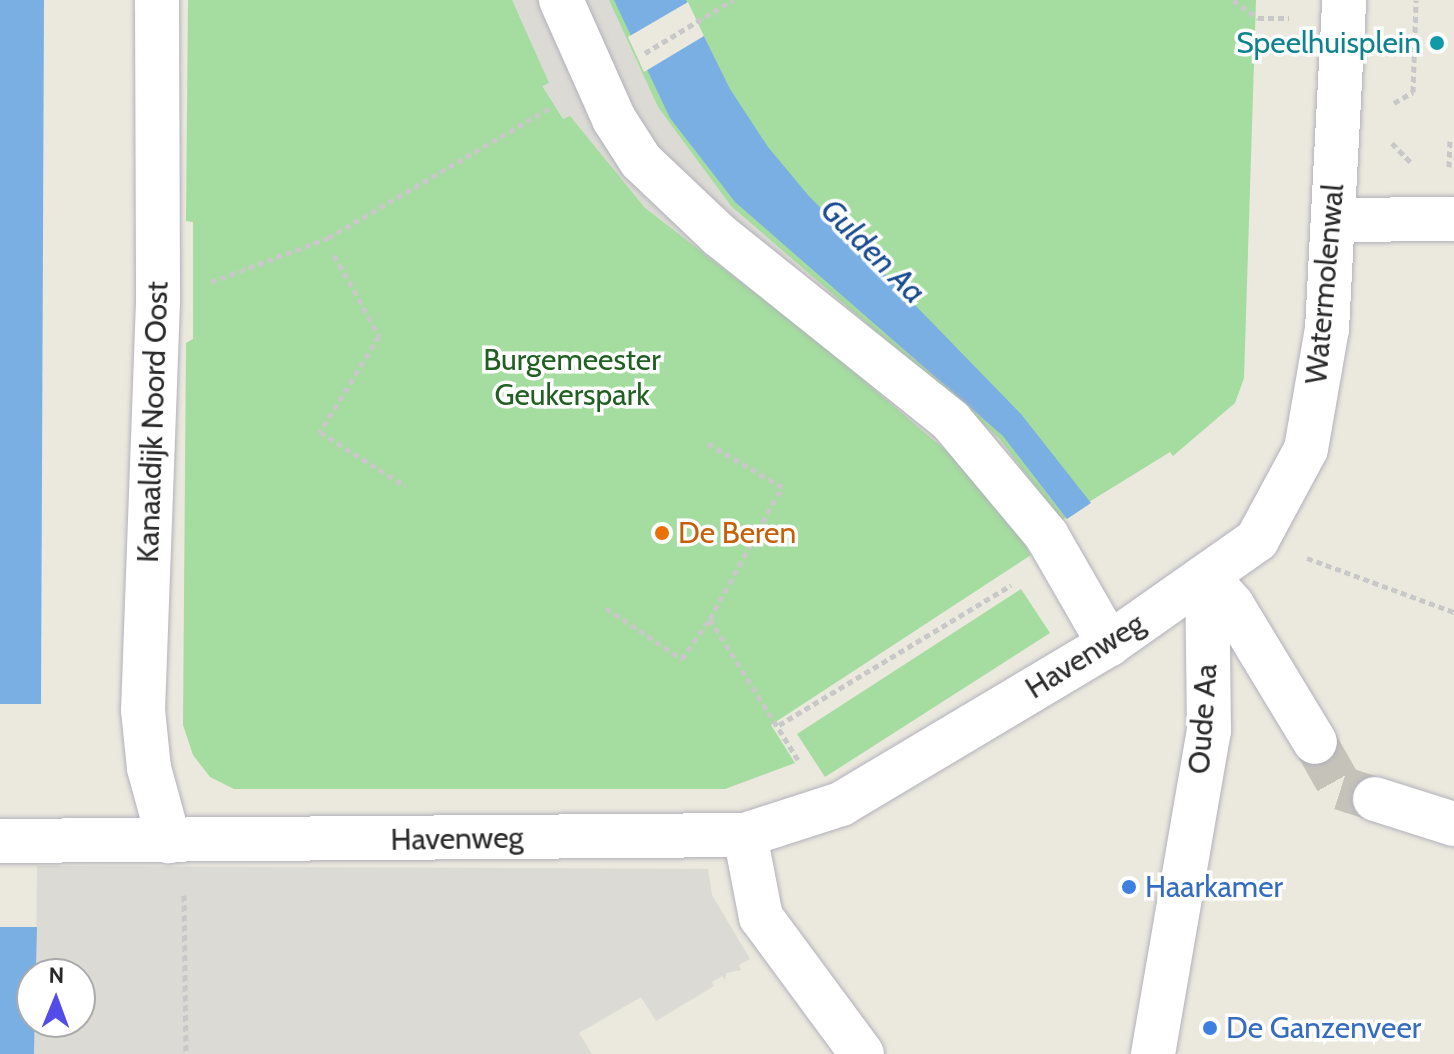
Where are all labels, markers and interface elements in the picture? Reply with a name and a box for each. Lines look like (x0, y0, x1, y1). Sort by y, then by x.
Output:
place label: Speelhuisplein (1236, 25, 1421, 61)
marker: Speelhuisplein (1428, 34, 1446, 52)
street label: Watermolenwal (1298, 182, 1352, 386)
water label: Gulden Aa (813, 191, 933, 311)
street label: Kanaaldijk Noord Oost (130, 281, 176, 563)
park label: Burgemeester Geukerspark (483, 342, 661, 412)
place label: De Beren (678, 515, 796, 551)
marker: De Beren (653, 524, 671, 542)
street label: Havenweg (1019, 605, 1151, 707)
street label: Oude Aa (1181, 663, 1225, 775)
street label: Havenweg (390, 820, 524, 858)
place label: Haarkamer (1145, 869, 1283, 905)
marker: Haarkamer (1120, 878, 1138, 896)
north arrow (16, 958, 96, 1038)
text: N (48, 962, 64, 989)
place label: De Ganzenveer (1226, 1010, 1421, 1046)
marker: De Ganzenveer (1201, 1019, 1219, 1037)

